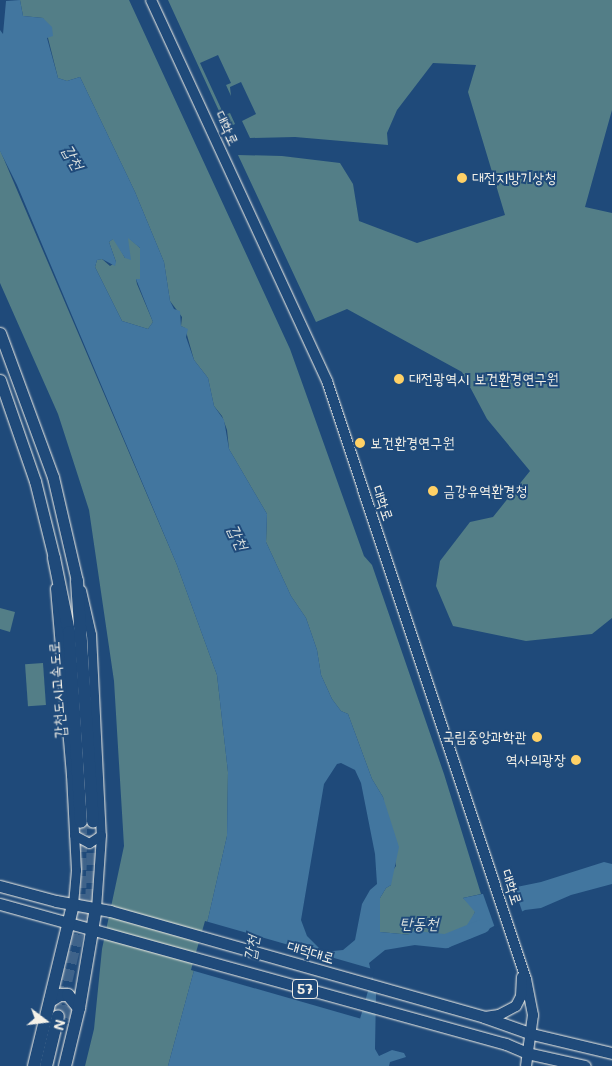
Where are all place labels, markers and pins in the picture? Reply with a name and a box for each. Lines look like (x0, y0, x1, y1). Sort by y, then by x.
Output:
place label: 대전지방기상청 (472, 169, 556, 187)
marker: 대전지방기상청 (456, 172, 468, 184)
place label: 대전광역시 보건환경연구원 (409, 370, 559, 388)
marker: 대전광역시 보건환경연구원 (393, 373, 405, 385)
place label: 보건환경연구원 (370, 434, 454, 452)
marker: 보건환경연구원 (354, 437, 366, 449)
place label: 금강유역환경청 (443, 482, 527, 500)
marker: 금강유역환경청 (427, 485, 439, 497)
place label: 국립중앙과학관 (443, 728, 527, 746)
marker: 국립중앙과학관 (531, 731, 543, 743)
place label: 역사의광장 (506, 751, 566, 769)
marker: 역사의광장 (570, 754, 582, 766)

